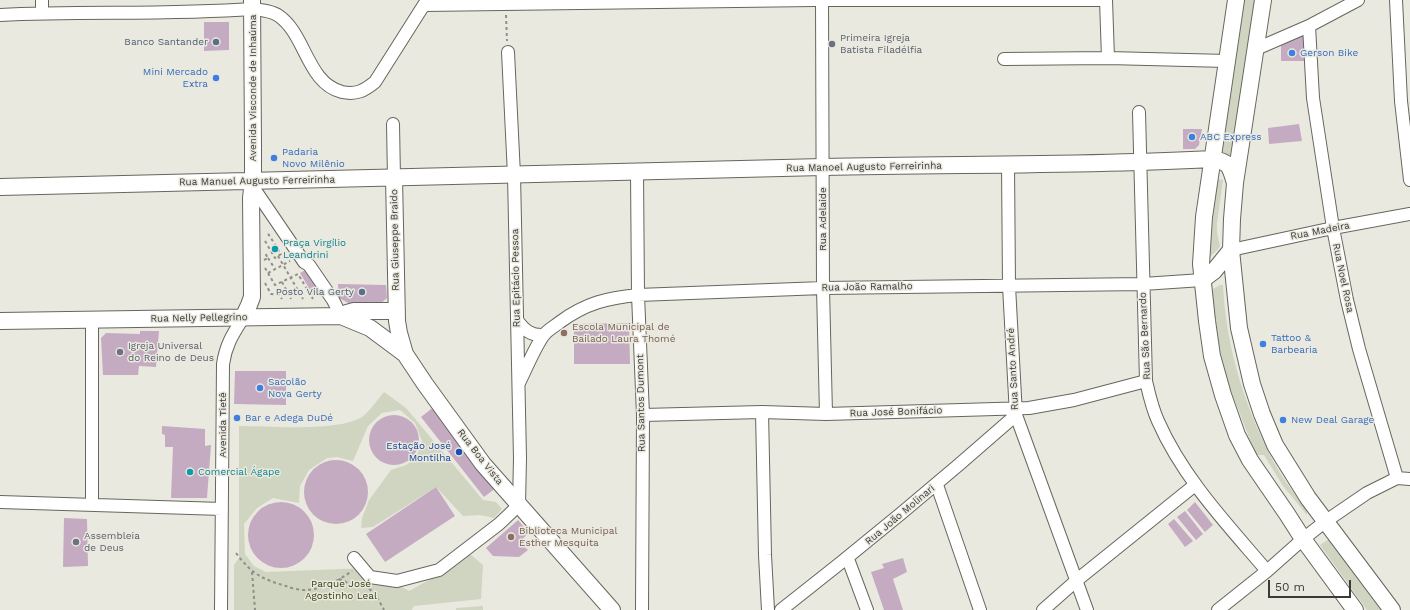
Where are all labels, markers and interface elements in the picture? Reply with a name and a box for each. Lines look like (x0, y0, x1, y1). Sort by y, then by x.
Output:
street label: Avenida Visconde de Inhaúma (247, 15, 259, 161)
place label: Primeira Igreja Batista Filadélfia (840, 32, 922, 56)
place label: Banco Santander (124, 36, 208, 48)
marker: Banco Santander (211, 37, 221, 47)
marker: Primeira Igreja Batista Filadélfia (827, 39, 837, 49)
place label: Gerson Bike (1300, 47, 1358, 59)
marker: Gerson Bike (1287, 48, 1297, 58)
place label: Mini Mercado Extra (143, 66, 208, 90)
marker: Mini Mercado Extra (211, 73, 221, 83)
place label: ABC Express (1200, 131, 1262, 143)
marker: ABC Express (1187, 132, 1197, 142)
place label: Padaria Novo Milênio (282, 146, 345, 170)
marker: Padaria Novo Milênio (269, 153, 279, 163)
street label: Rua Manoel Augusto Ferreirinha (786, 160, 942, 174)
street label: Rua Manuel Augusto Ferreirinha (179, 174, 335, 188)
street label: Rua Adelaide (817, 187, 829, 251)
street label: Rua Giuseppe Braido (388, 189, 402, 291)
street label: Rua Madeira (1289, 219, 1351, 243)
street label: Rua Epitácio Pessoa (509, 229, 523, 327)
place label: Praça Virgílio Leandrini (283, 237, 346, 260)
street label: Rua Noel Rosa (1330, 242, 1356, 314)
marker: Praça Virgílio Leandrini (270, 244, 280, 254)
street label: Rua João Ramalho (821, 280, 913, 294)
place label: Posto Vila Gerty (276, 286, 354, 298)
marker: Posto Vila Gerty (357, 287, 367, 297)
street label: Rua São Bernardo (1137, 292, 1153, 380)
street label: Rua Nelly Pellegrino (150, 311, 248, 325)
place label: Escola Municipal de Bailado Laura Thomé (572, 321, 675, 344)
marker: Escola Municipal de Bailado Laura Thomé (559, 328, 569, 338)
street label: Rua Santo André (1005, 328, 1021, 410)
place label: Tattoo & Barbearia (1271, 332, 1317, 356)
marker: Tattoo & Barbearia (1258, 339, 1268, 349)
place label: Igreja Universal do Reino de Deus (128, 340, 214, 364)
marker: Igreja Universal do Reino de Deus (115, 347, 125, 357)
street label: Rua Santos Dumont (634, 354, 648, 452)
place label: Sacolão Nova Gerty (268, 376, 322, 400)
marker: Sacolão Nova Gerty (255, 383, 265, 393)
street label: Avenida Tietê (217, 392, 229, 458)
street label: Rua José Bonifácio (849, 404, 943, 420)
place label: Bar e Adega DuDé (245, 412, 333, 424)
marker: Bar e Adega DuDé (232, 413, 242, 423)
place label: New Deal Garage (1291, 414, 1374, 426)
marker: New Deal Garage (1278, 415, 1288, 425)
street label: Rua Boa Vista (454, 427, 506, 487)
place label: Estação José Montilha (386, 440, 451, 464)
marker: Estação José Montilha (454, 447, 464, 457)
place label: Comercial Ágape (198, 466, 280, 478)
marker: Comercial Ágape (185, 467, 195, 477)
street label: Rua João Molinari (863, 482, 937, 548)
place label: Biblioteca Municipal Esther Mesquita (519, 525, 617, 548)
place label: Assembleia de Deus (84, 530, 140, 554)
marker: Biblioteca Municipal Esther Mesquita (506, 532, 516, 542)
marker: Assembleia de Deus (71, 537, 81, 547)
scale bar (1270, 572, 1353, 598)
park label: Parque José Agostinho Leal (305, 578, 377, 602)
text: 50 m (1275, 580, 1305, 594)

